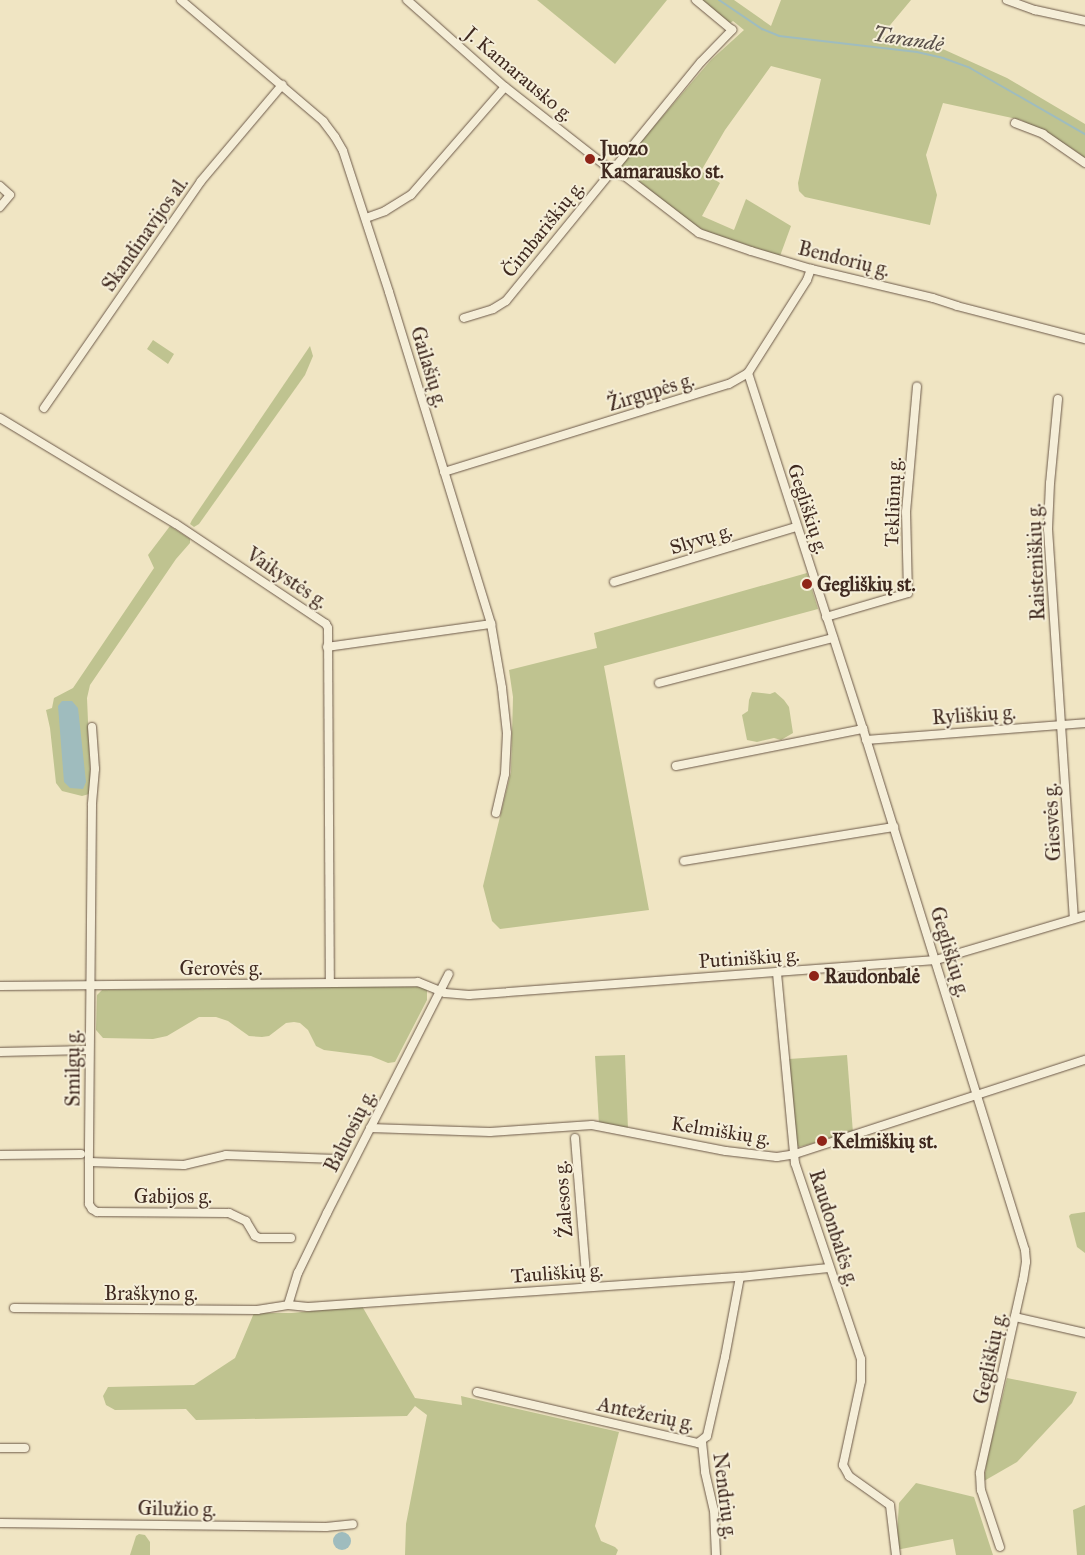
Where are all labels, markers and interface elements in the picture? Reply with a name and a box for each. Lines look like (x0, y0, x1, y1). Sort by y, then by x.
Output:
street label: J. Kamarausko g. (460, 21, 578, 127)
water label: Tarandė (871, 21, 945, 57)
place label: Juozo Kamarausko st. (600, 136, 724, 183)
marker: Juozo Kamarausko st. (584, 153, 596, 165)
street label: Skandinavijos al. (97, 172, 193, 296)
street label: Čimbariškių g. (497, 176, 589, 282)
street label: Bendorių g. (796, 236, 892, 282)
street label: Gailašių g. (405, 324, 453, 410)
street label: Žirgupės g. (605, 367, 697, 417)
street label: Tekliūnų g. (879, 456, 907, 548)
street label: Gegliškių g. (782, 461, 834, 557)
street label: Raisteniškių g. (1022, 503, 1050, 621)
street label: Slyvų g. (667, 518, 735, 560)
street label: Vaikystės g. (242, 542, 332, 614)
place label: Gegliškių st. (817, 572, 916, 596)
marker: Gegliškių st. (801, 578, 813, 590)
street label: Ryliškių g. (931, 700, 1017, 730)
street label: Giesvės g. (1038, 782, 1066, 862)
street label: Gegliškių g. (925, 904, 975, 1000)
street label: Putiniškių g. (698, 942, 800, 974)
street label: Gerovės g. (179, 956, 263, 980)
place label: Raudonbalė (824, 964, 920, 988)
marker: Raudonbalė (808, 970, 820, 982)
street label: Smilgų g. (61, 1029, 85, 1107)
street label: Baluosių g. (319, 1086, 381, 1176)
street label: Kelmiškių g. (670, 1111, 772, 1151)
place label: Kelmiškių st. (832, 1129, 937, 1153)
marker: Kelmiškių st. (816, 1135, 828, 1147)
street label: Žalesos g. (548, 1160, 578, 1238)
street label: Raudonbalės g. (804, 1167, 864, 1289)
street label: Gabijos g. (134, 1184, 212, 1208)
street label: Tauliškių g. (510, 1258, 604, 1288)
street label: Braškyno g. (104, 1281, 198, 1305)
street label: Gegliškių g. (969, 1310, 1011, 1406)
street label: Antežerių g. (595, 1392, 697, 1436)
street label: Nendrių g. (708, 1451, 742, 1541)
street label: Gilužio g. (137, 1496, 217, 1522)

